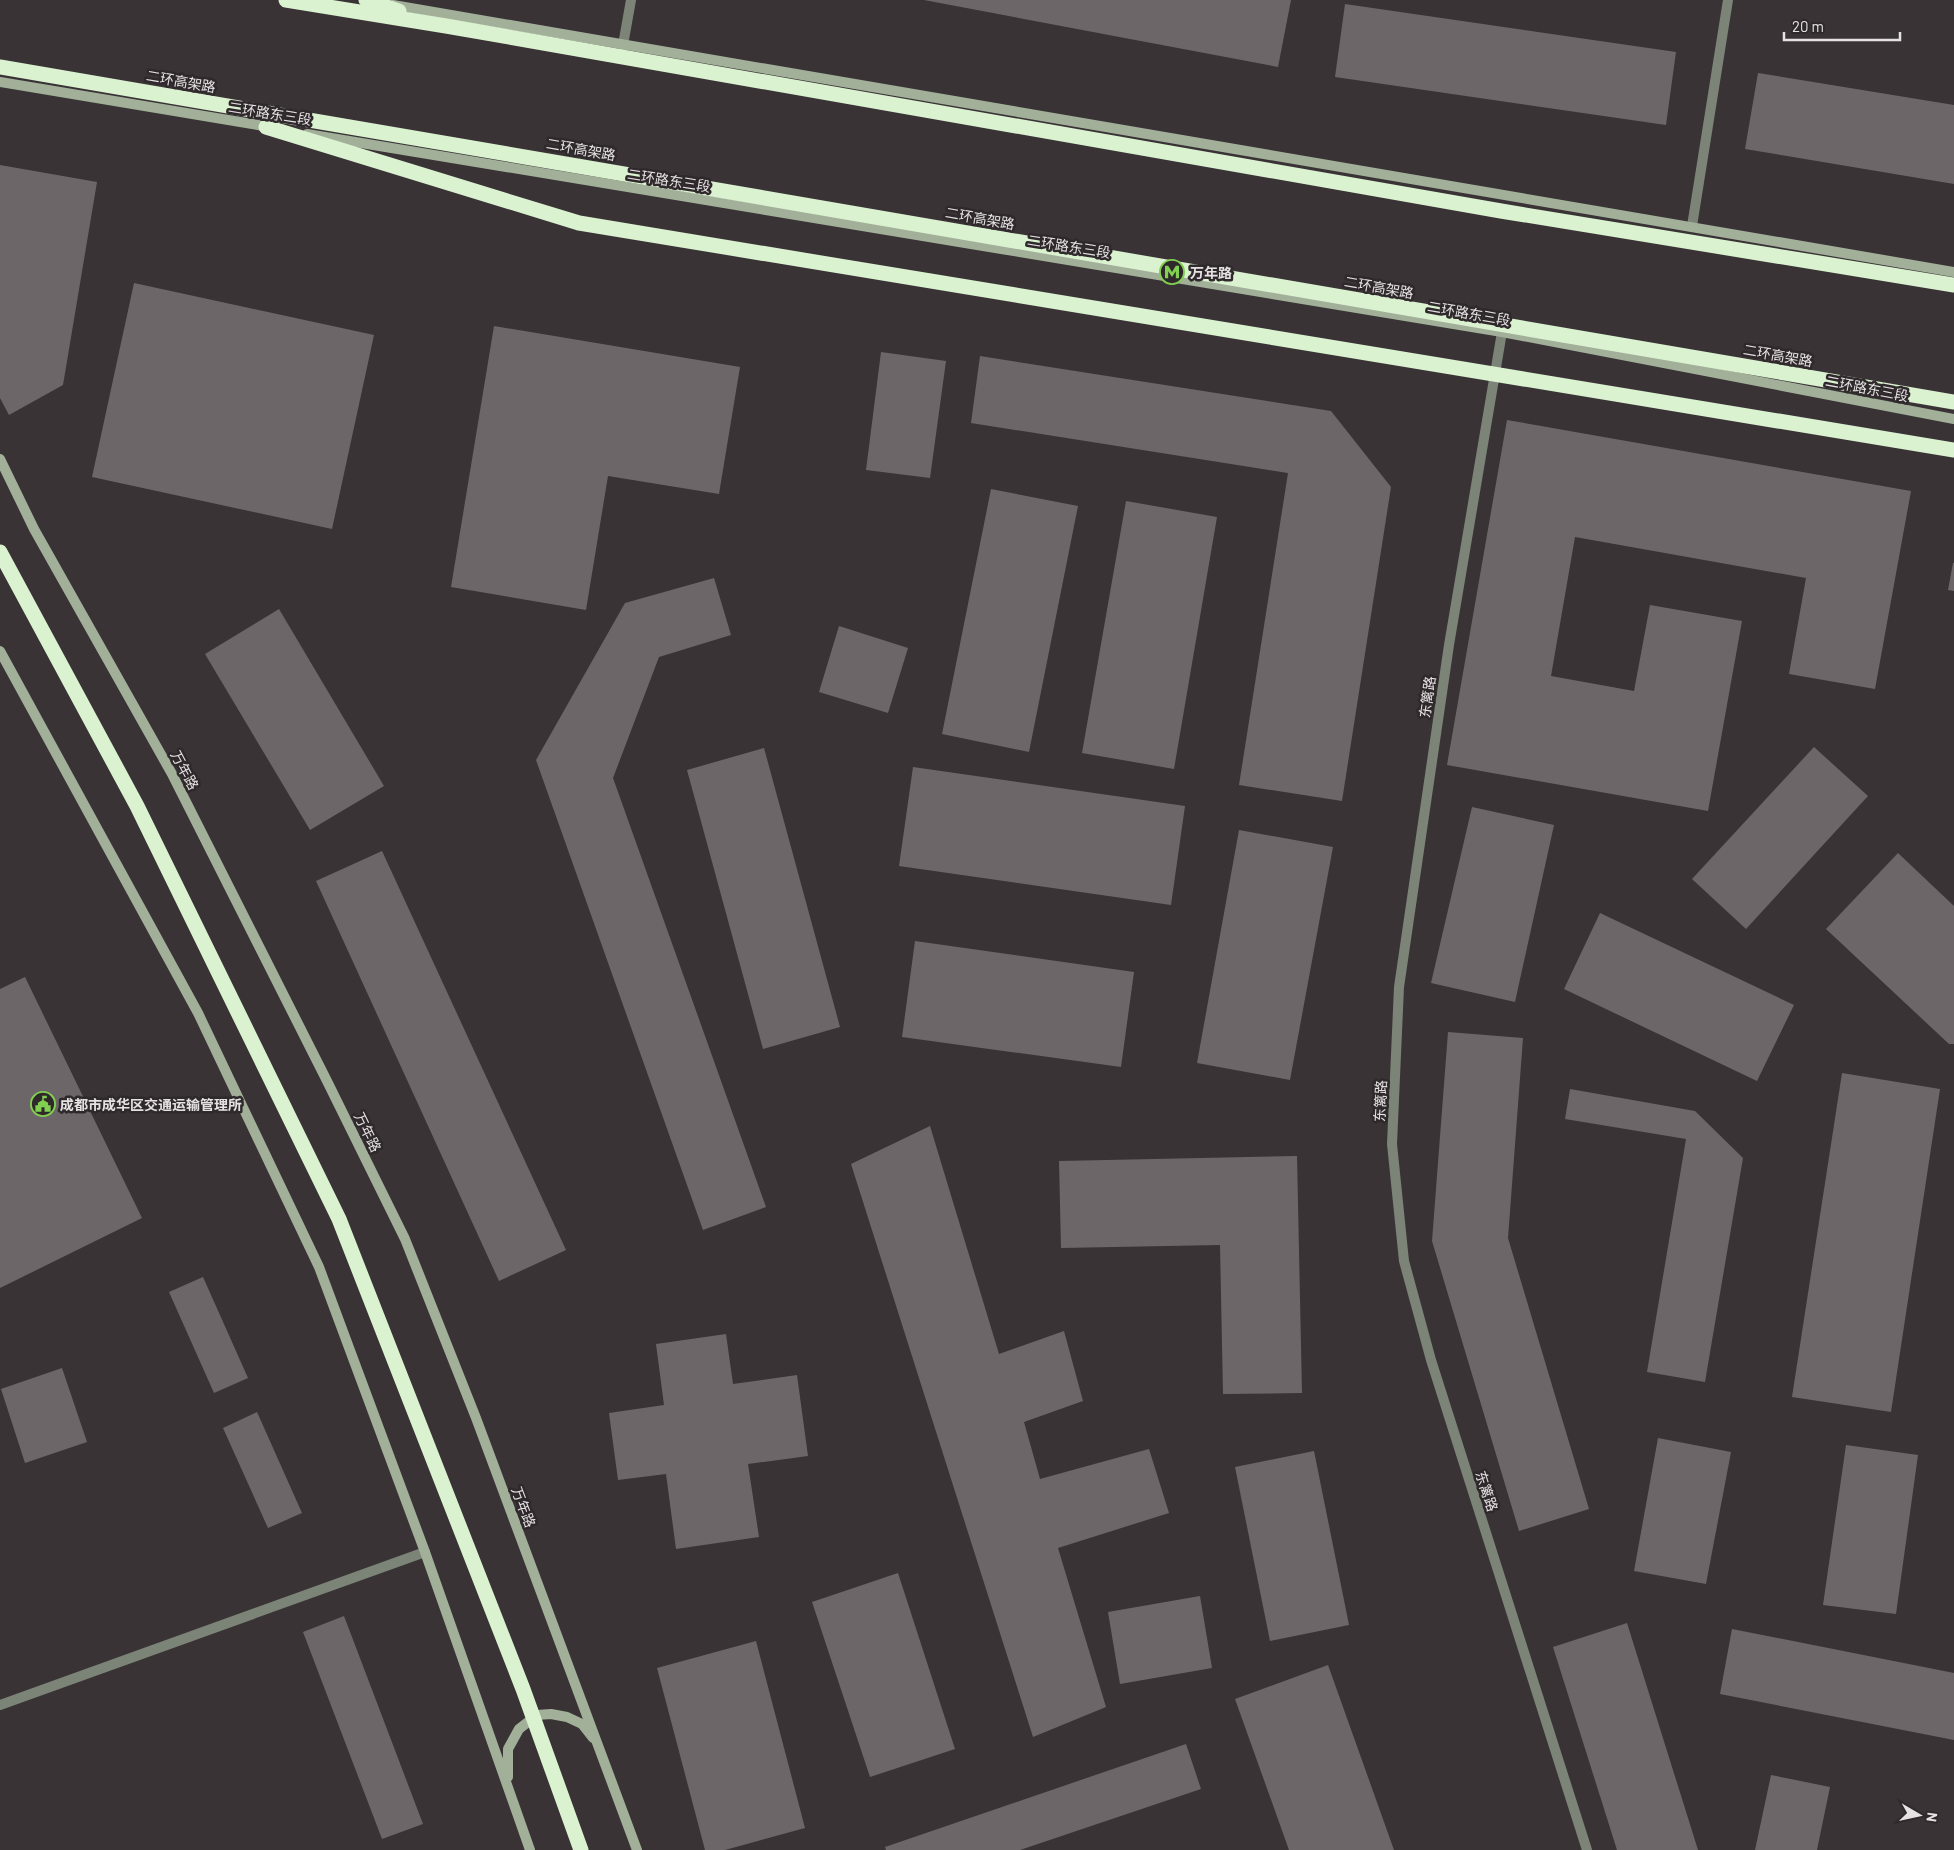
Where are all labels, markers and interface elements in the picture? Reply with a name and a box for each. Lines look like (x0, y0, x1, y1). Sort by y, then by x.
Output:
scale bar (1784, 10, 1900, 42)
text: 20 m (1792, 17, 1824, 35)
street label: 二环高架路 (145, 67, 217, 95)
street label: 二环路东三段 (227, 98, 313, 128)
street label: 二环高架路 (545, 135, 617, 163)
street label: 二环路东三段 (626, 165, 712, 195)
street label: 二环高架路 (944, 204, 1016, 232)
street label: 二环路东三段 (1026, 231, 1112, 261)
metro station icon: 万年路 (1159, 259, 1185, 285)
place label: 万年路 (1190, 264, 1232, 281)
street label: 二环高架路 (1343, 273, 1415, 301)
street label: 二环路东三段 (1426, 297, 1512, 329)
street label: 二环高架路 (1742, 341, 1814, 369)
street label: 二环路东三段 (1824, 372, 1910, 404)
street label: 东篱路 (1416, 675, 1438, 719)
street label: 万年路 (168, 747, 202, 793)
street label: 东篱路 (1370, 1080, 1390, 1122)
public building icon: 成都市成华区交通运输管理所 (30, 1091, 56, 1117)
place label: 成都市成华区交通运输管理所 (60, 1096, 242, 1113)
street label: 万年路 (351, 1109, 385, 1155)
street label: 东篱路 (1472, 1468, 1502, 1514)
street label: 万年路 (509, 1484, 539, 1530)
north arrow (1894, 1790, 1944, 1840)
text: N (1923, 1811, 1941, 1823)

